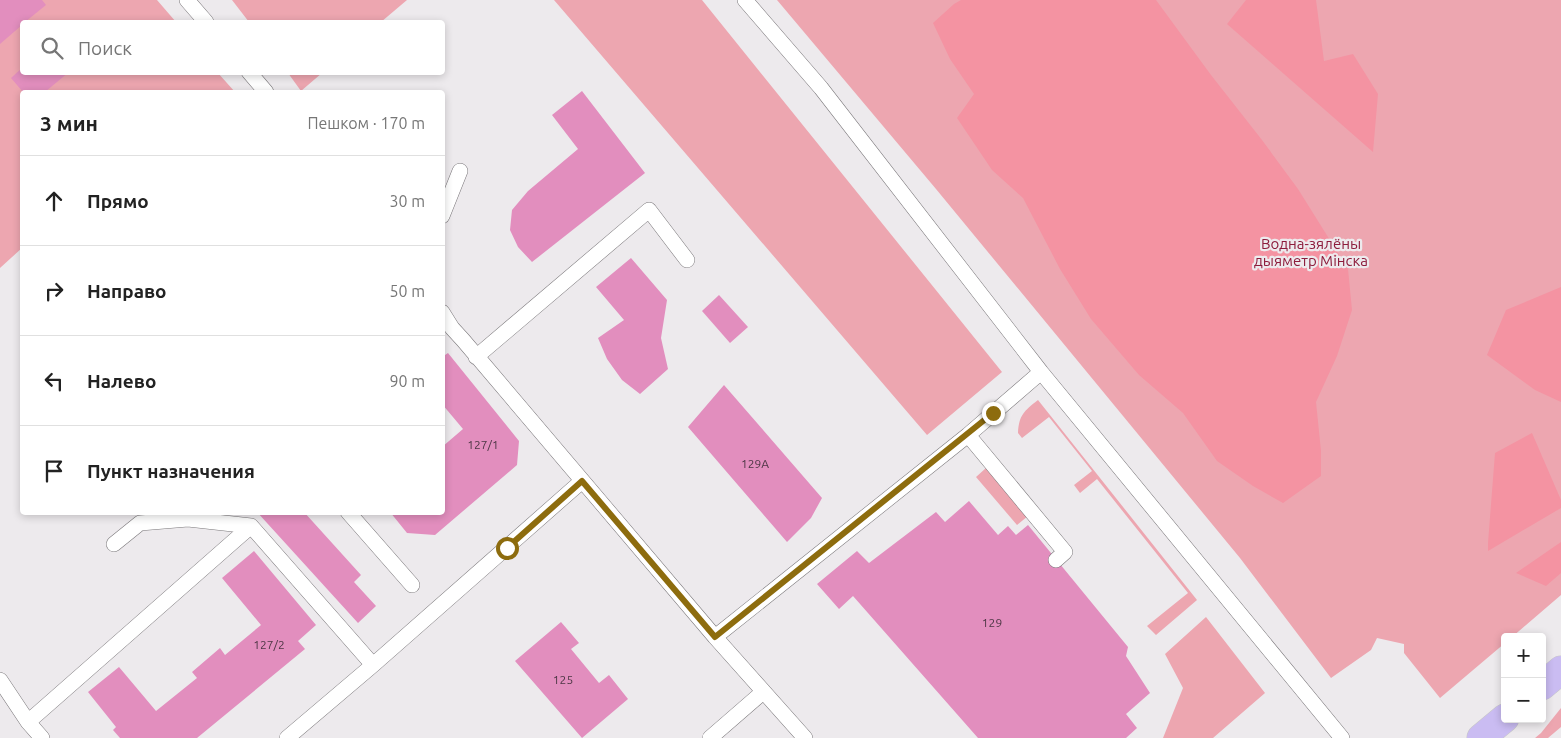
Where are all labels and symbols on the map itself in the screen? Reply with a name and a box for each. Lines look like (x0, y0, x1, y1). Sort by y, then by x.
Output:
park label: Водна-зялёны дыяметр Мінска (1254, 235, 1368, 269)
route end (982, 402, 1005, 425)
house number: 127/1 (467, 438, 499, 451)
house number: 129А (741, 457, 769, 470)
route start (496, 537, 519, 560)
house number: 129 (982, 616, 1002, 629)
house number: 127/2 (253, 638, 285, 651)
house number: 125 (553, 673, 573, 686)

